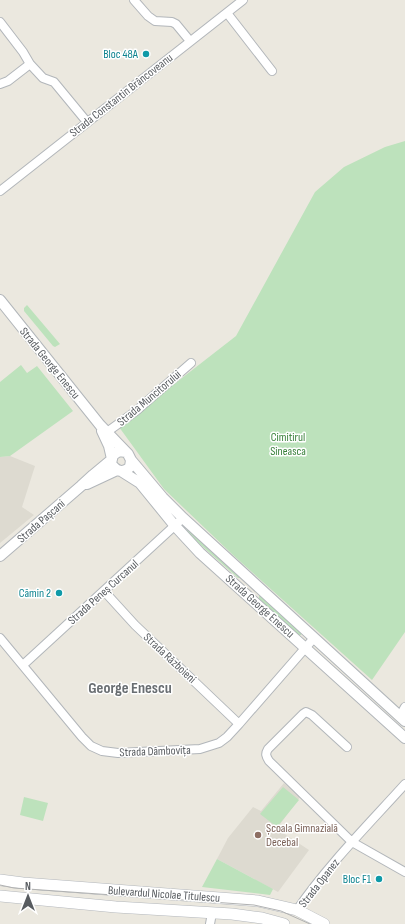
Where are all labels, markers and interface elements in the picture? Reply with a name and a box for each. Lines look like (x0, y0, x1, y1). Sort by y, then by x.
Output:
place label: Bloc 48A (103, 47, 139, 62)
marker: Bloc 48A (141, 49, 151, 59)
street label: Strada Constantin Brâncoveanu (67, 50, 176, 140)
street label: Strada George Enescu (16, 325, 83, 402)
street label: Strada Muncitorului (114, 367, 184, 430)
park label: Cimitirul Sineasca (270, 430, 306, 459)
street label: Strada Pașcani (14, 496, 68, 546)
street label: Strada Peneș Curcanul (65, 557, 142, 628)
street label: Strada George Enescu (222, 571, 297, 641)
place label: Cămin 2 (19, 586, 51, 601)
marker: Cămin 2 (54, 588, 64, 598)
street label: Strada Războieni (140, 630, 199, 687)
district label: George Enescu (88, 679, 172, 698)
street label: Strada Dâmbovița (119, 743, 191, 760)
place label: Școala Gimnazială Decebal (266, 821, 338, 850)
marker: Școala Gimnazială Decebal (253, 830, 263, 840)
street label: Strada Opanez (296, 855, 344, 911)
place label: Bloc F1 (343, 872, 372, 887)
marker: Bloc F1 (374, 874, 384, 884)
north arrow (8, 876, 48, 916)
text: N (25, 880, 31, 893)
street label: Bulevardul Nicolae Titulescu (107, 883, 221, 906)

